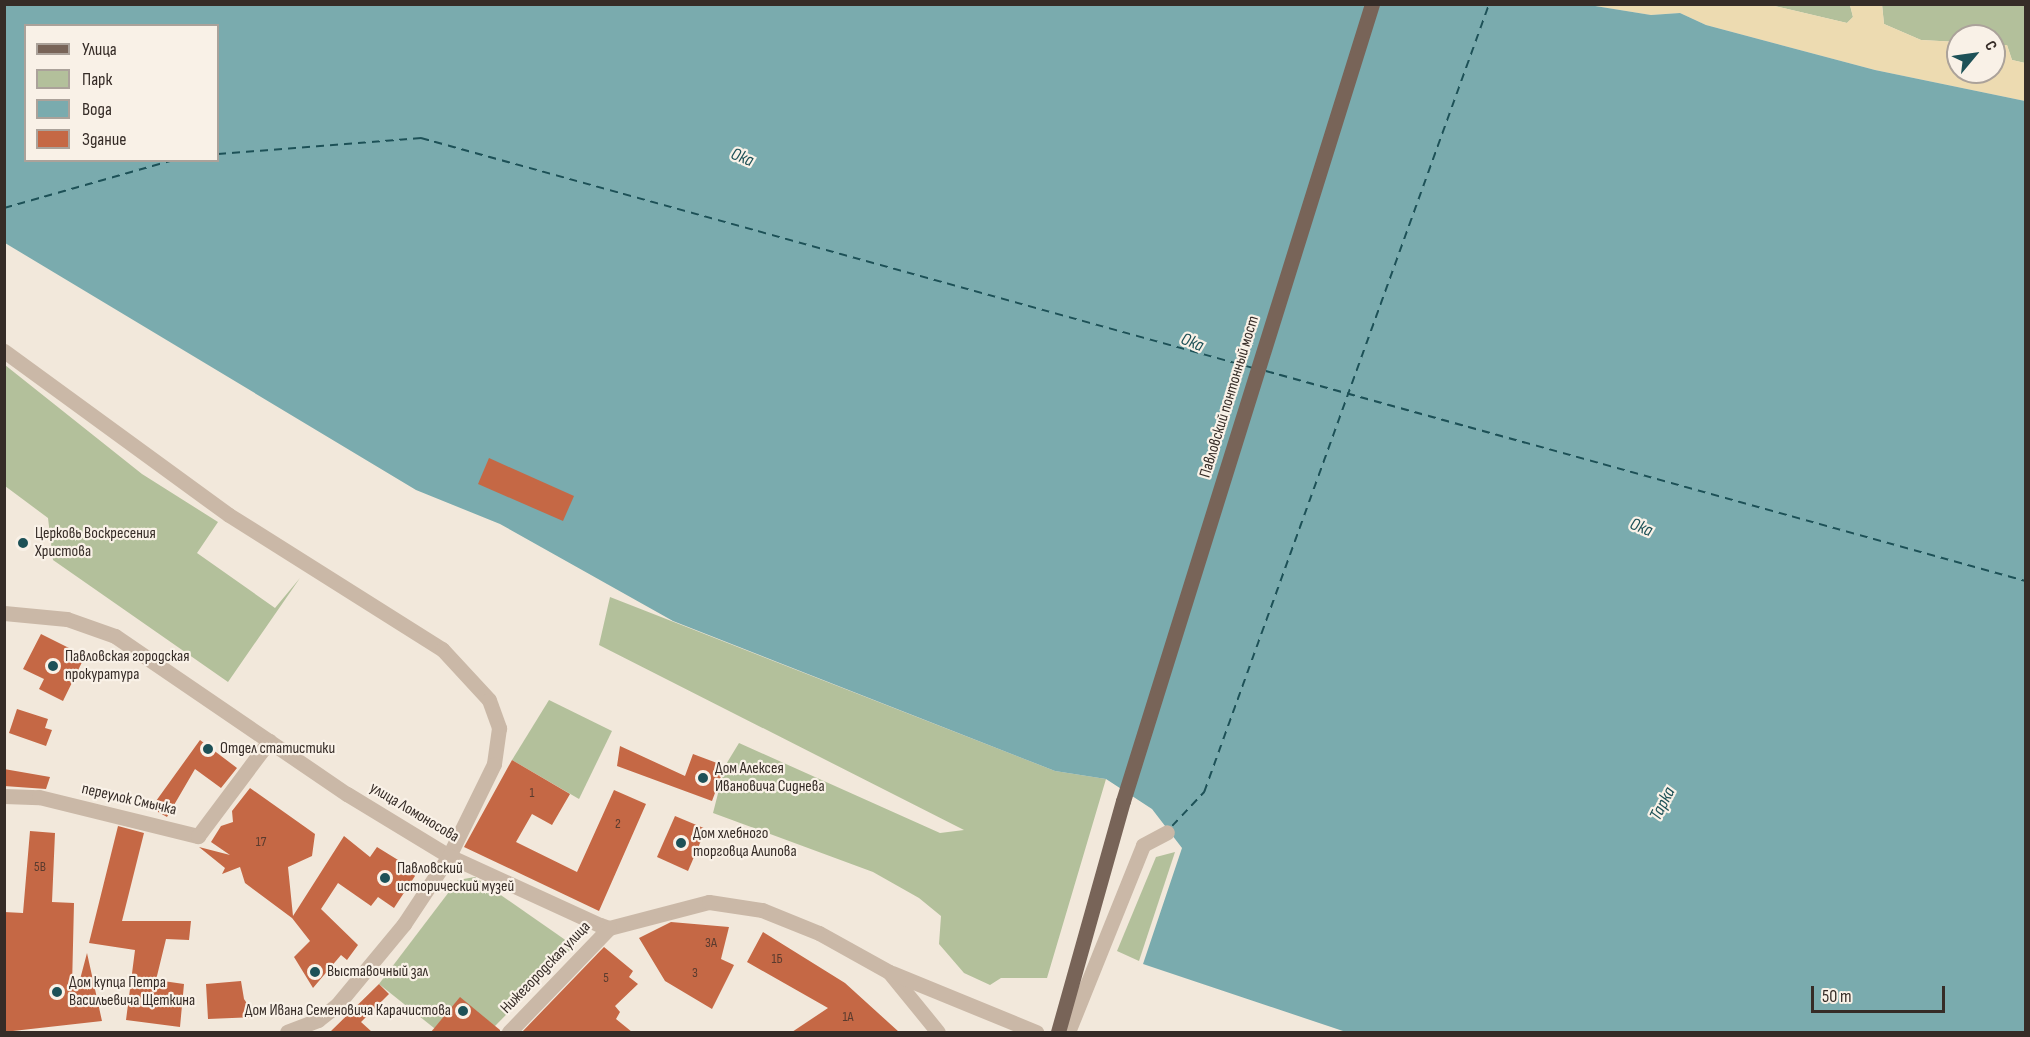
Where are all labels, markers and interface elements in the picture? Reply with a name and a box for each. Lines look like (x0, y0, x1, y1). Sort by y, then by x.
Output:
legend (24, 24, 219, 162)
north arrow (1946, 24, 2006, 84)
text: С (1980, 38, 2001, 54)
text: Улица (82, 39, 117, 60)
text: Парк (82, 69, 112, 90)
text: Вода (82, 99, 112, 120)
text: Здание (82, 129, 127, 150)
water label: Ока (728, 144, 756, 172)
street label: Павловский понтонный мост (1196, 314, 1264, 480)
water label: Ока (1178, 329, 1206, 357)
water label: Ока (1627, 514, 1655, 542)
place label: Церковь Воскресения Христова (35, 524, 156, 562)
marker: Церковь Воскресения Христова (16, 536, 30, 550)
place label: Павловская городская прокуратура (65, 647, 189, 685)
marker: Павловская городская прокуратура (46, 659, 60, 673)
place label: Отдел статистики (220, 739, 335, 759)
marker: Отдел статистики (201, 742, 215, 756)
place label: Дом Алексея Ивановича Сиднева (715, 759, 825, 797)
marker: Дом Алексея Ивановича Сиднева (696, 771, 710, 785)
street label: улица Ломоносова (366, 779, 462, 847)
street label: переулок Смычка (80, 780, 178, 820)
water label: Тарка (1646, 784, 1680, 824)
house number: 1 (530, 785, 534, 801)
house number: 2 (615, 816, 621, 832)
place label: Дом хлебного торговца Алипова (693, 824, 797, 862)
house number: 17 (256, 834, 266, 850)
marker: Дом хлебного торговца Алипова (674, 836, 688, 850)
house number: 5В (34, 859, 46, 875)
place label: Павловский исторический музей (397, 859, 514, 897)
marker: Павловский исторический музей (378, 871, 392, 885)
street label: Нижегородская улица (497, 918, 595, 1018)
house number: 3А (705, 935, 717, 951)
house number: 1Б (771, 951, 783, 967)
place label: Выставочный зал (327, 962, 428, 982)
marker: Выставочный зал (308, 965, 322, 979)
house number: 3 (692, 965, 698, 981)
house number: 5 (603, 970, 609, 986)
place label: Дом купца Петра Васильевича Щеткина (69, 973, 195, 1011)
scale bar (1814, 974, 1948, 1012)
marker: Дом купца Петра Васильевича Щеткина (50, 985, 64, 999)
text: 50 m (1822, 986, 1852, 1007)
place label: Дом Ивана Семеновича Карачистова (245, 1001, 451, 1021)
marker: Дом Ивана Семеновича Карачистова (456, 1004, 470, 1018)
house number: 1А (842, 1009, 854, 1025)

